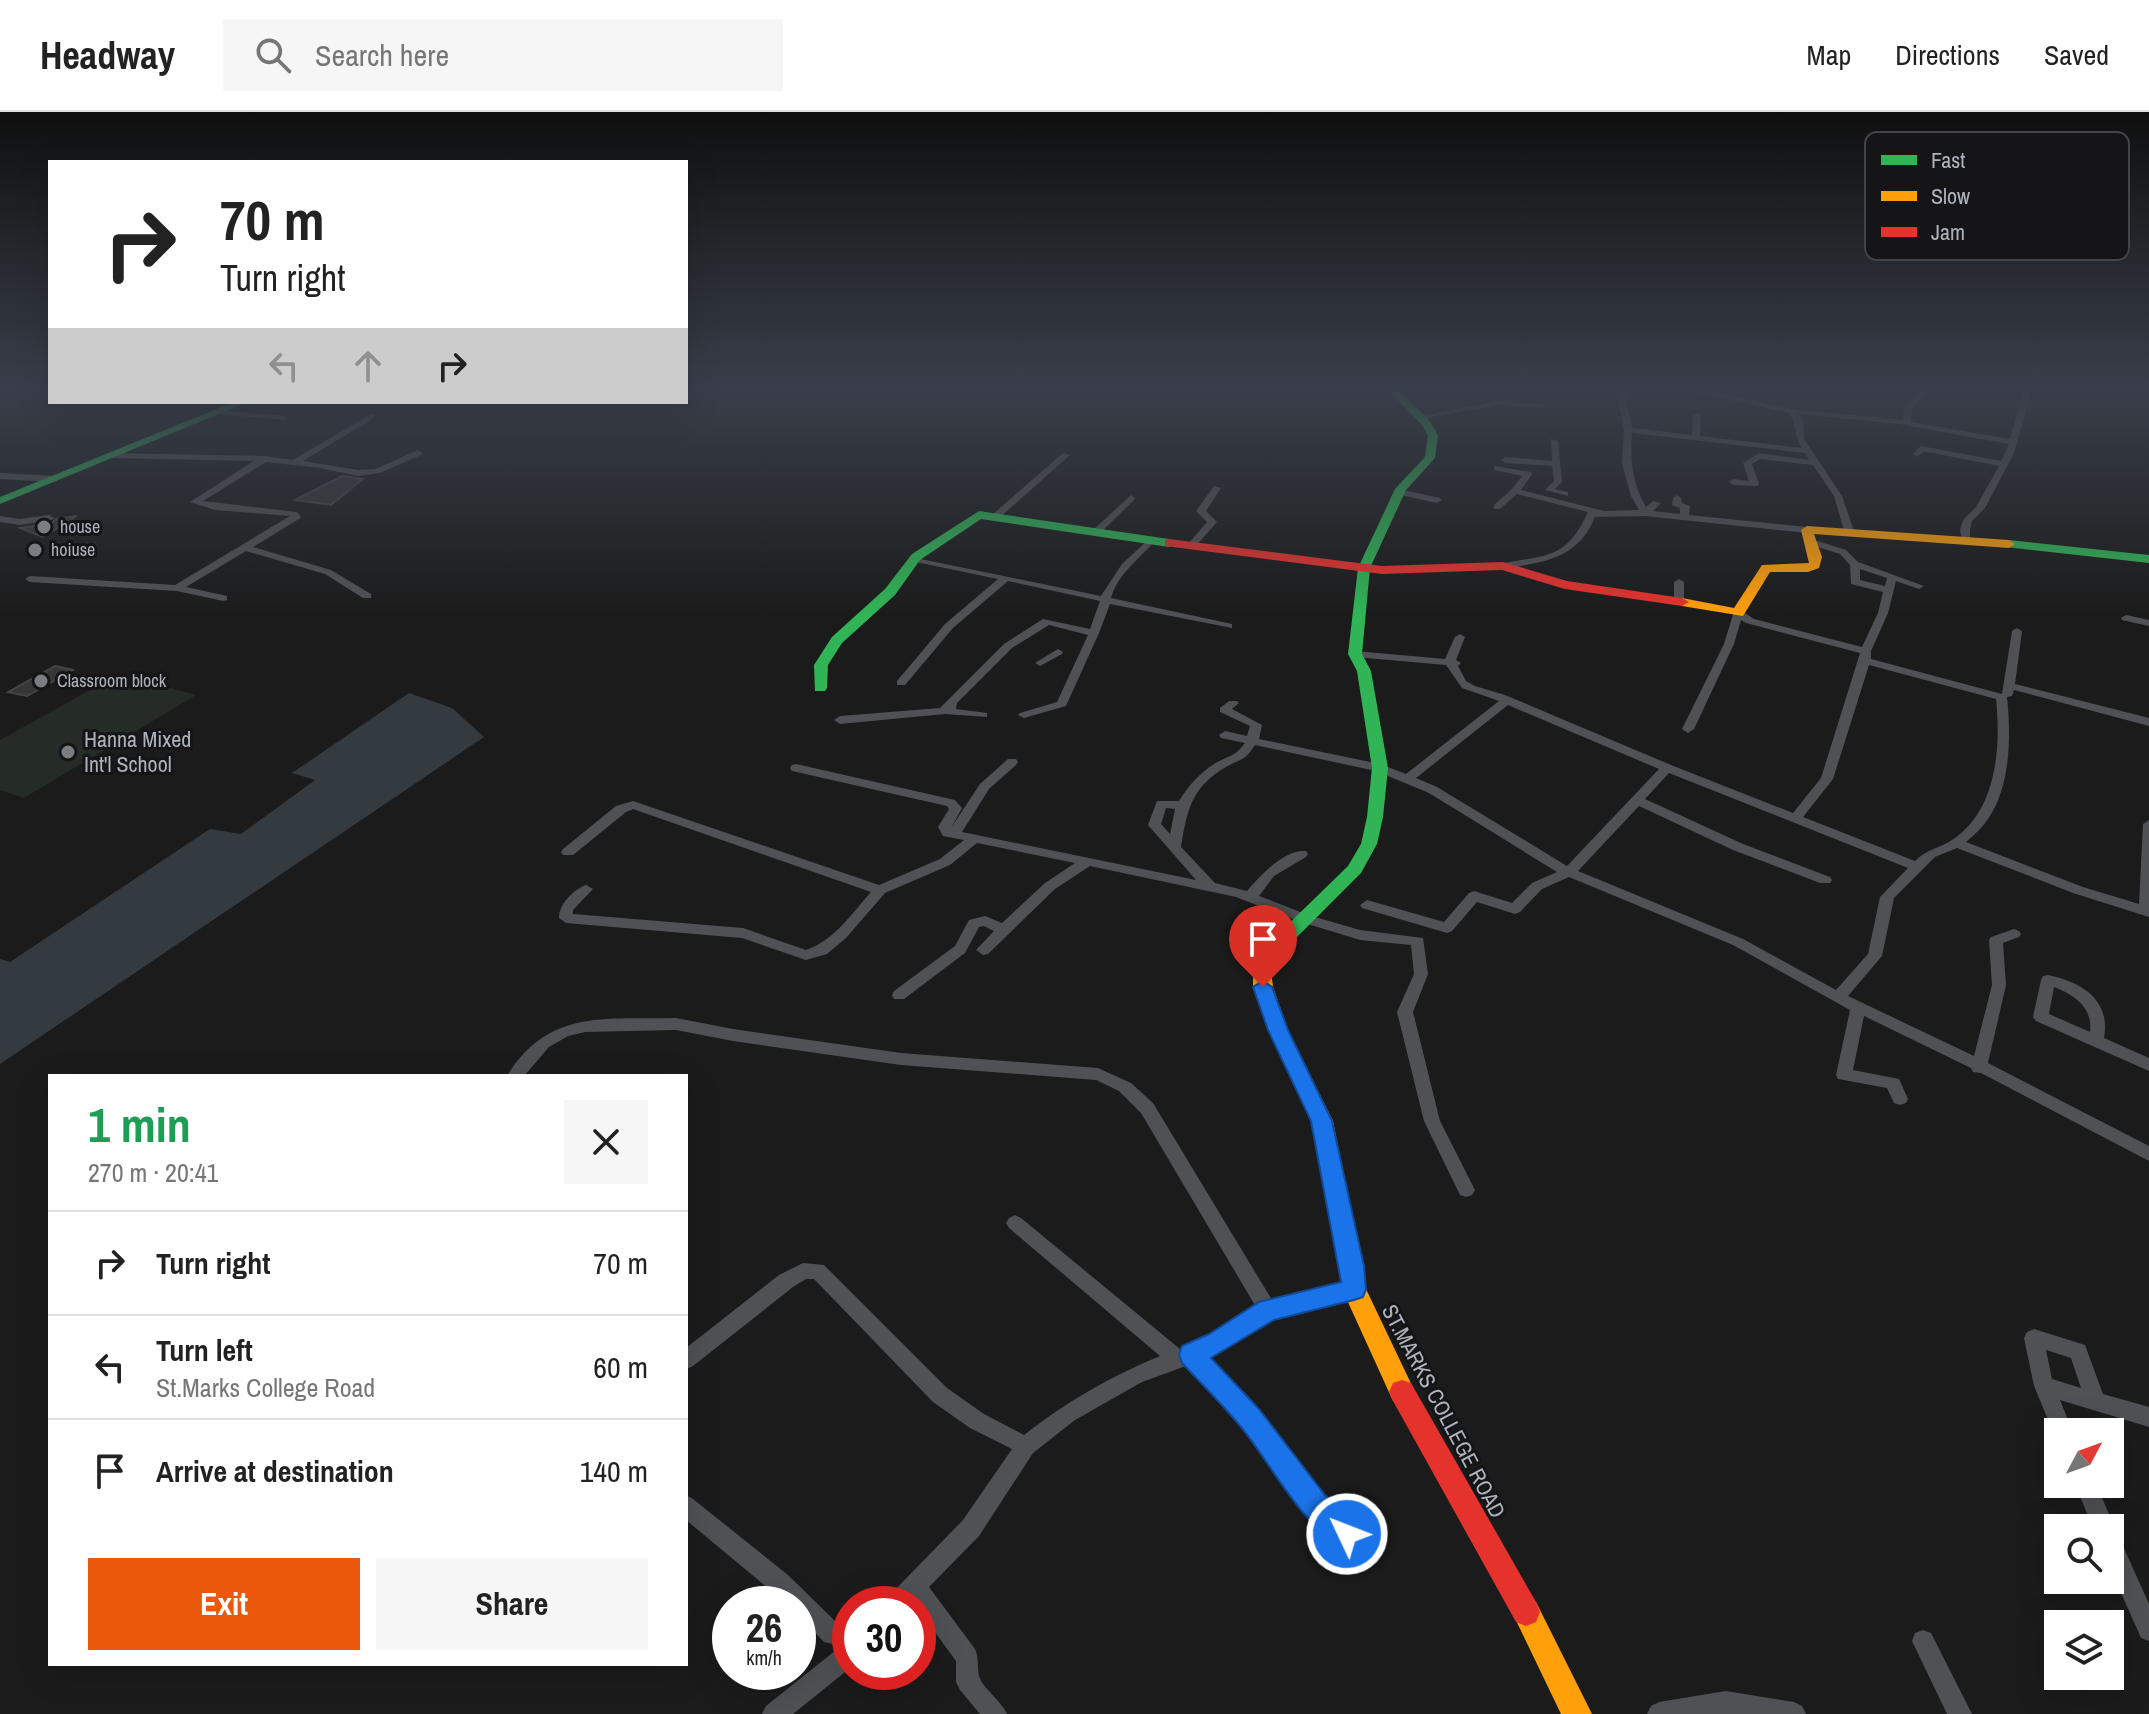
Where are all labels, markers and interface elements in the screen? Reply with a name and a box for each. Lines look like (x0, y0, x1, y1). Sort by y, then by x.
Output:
search box (223, 19, 783, 91)
text: Headway (40, 30, 175, 81)
icon: search (251, 33, 295, 77)
text: Search here (315, 35, 449, 75)
text: Map (1807, 36, 1851, 74)
text: Directions (1895, 36, 2000, 74)
text: Saved (2044, 36, 2109, 74)
legend (1865, 132, 2129, 260)
text: Fast (1931, 145, 1965, 175)
text: Slow (1931, 181, 1970, 211)
text: 70 m (220, 182, 325, 257)
icon: right (88, 192, 192, 296)
text: Jam (1931, 217, 1965, 247)
text: Turn right (220, 254, 345, 302)
icon: left (262, 344, 306, 388)
icon: ahead (346, 344, 390, 388)
icon: right (430, 344, 474, 388)
place label: house (60, 514, 100, 539)
marker: house (35, 518, 53, 536)
place label: hoiuse (51, 537, 95, 562)
marker: hoiuse (26, 541, 44, 559)
place label: Classroom block (57, 668, 167, 693)
marker: Classroom block (32, 672, 50, 690)
place label: Hanna Mixed Int'l School (84, 724, 191, 779)
marker: Hanna Mixed Int'l School (59, 743, 77, 761)
pin (1229, 905, 1297, 987)
icon: arrive (1241, 917, 1285, 961)
text: 1 min (88, 1092, 191, 1157)
button: close (564, 1100, 648, 1184)
text: 270 m · 20:41 (88, 1155, 218, 1190)
icon: right (88, 1241, 132, 1285)
text: Turn right (156, 1243, 270, 1283)
text: 70 m (593, 1243, 648, 1283)
street label: ST.MARKS COLLEGE ROAD (1375, 1299, 1513, 1523)
text: Turn left (156, 1330, 253, 1370)
icon: left (88, 1345, 132, 1389)
text: 60 m (593, 1347, 648, 1387)
text: St.Marks College Road (156, 1370, 375, 1405)
north arrow (2044, 1418, 2124, 1498)
map controls (2044, 1418, 2124, 1690)
icon: arrive (88, 1449, 132, 1493)
text: Arrive at destination (156, 1451, 394, 1491)
text: 140 m (580, 1451, 648, 1491)
position arrow (1305, 1492, 1389, 1576)
button: search (2044, 1514, 2124, 1594)
button: Exit (88, 1558, 360, 1650)
button: Share (376, 1558, 648, 1650)
speed limit sign: 30 (832, 1586, 936, 1690)
text: 26 (746, 1601, 782, 1654)
button: layers (2044, 1610, 2124, 1690)
text: km/h (746, 1644, 782, 1671)

